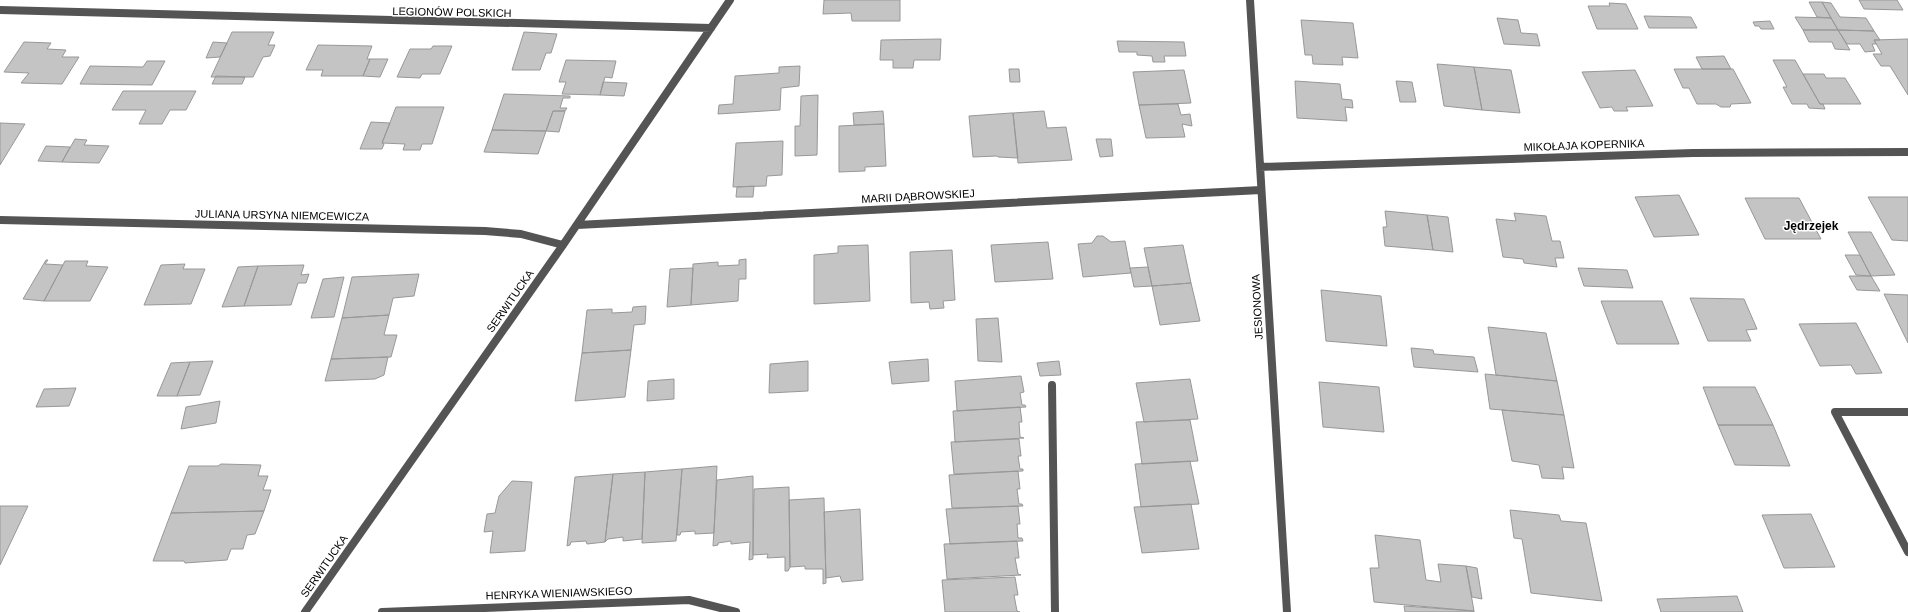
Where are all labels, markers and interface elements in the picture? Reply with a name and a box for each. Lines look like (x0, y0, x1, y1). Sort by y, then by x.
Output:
street label: LEGIONÓW POLSKICH (392, 5, 512, 19)
street label: MIKOŁAJA KOPERNIKA (1523, 137, 1645, 153)
street label: MARII DĄBROWSKIEJ (861, 187, 975, 205)
street label: JULIANA URSYNA NIEMCEWICZA (195, 207, 370, 223)
district label: Jędrzejek (1784, 219, 1839, 233)
street label: SERWITUCKA (484, 267, 536, 334)
street label: JESIONOWA (1249, 273, 1265, 340)
street label: SERWITUCKA (298, 532, 350, 599)
street label: HENRYKA WIENIAWSKIEGO (485, 584, 633, 602)

